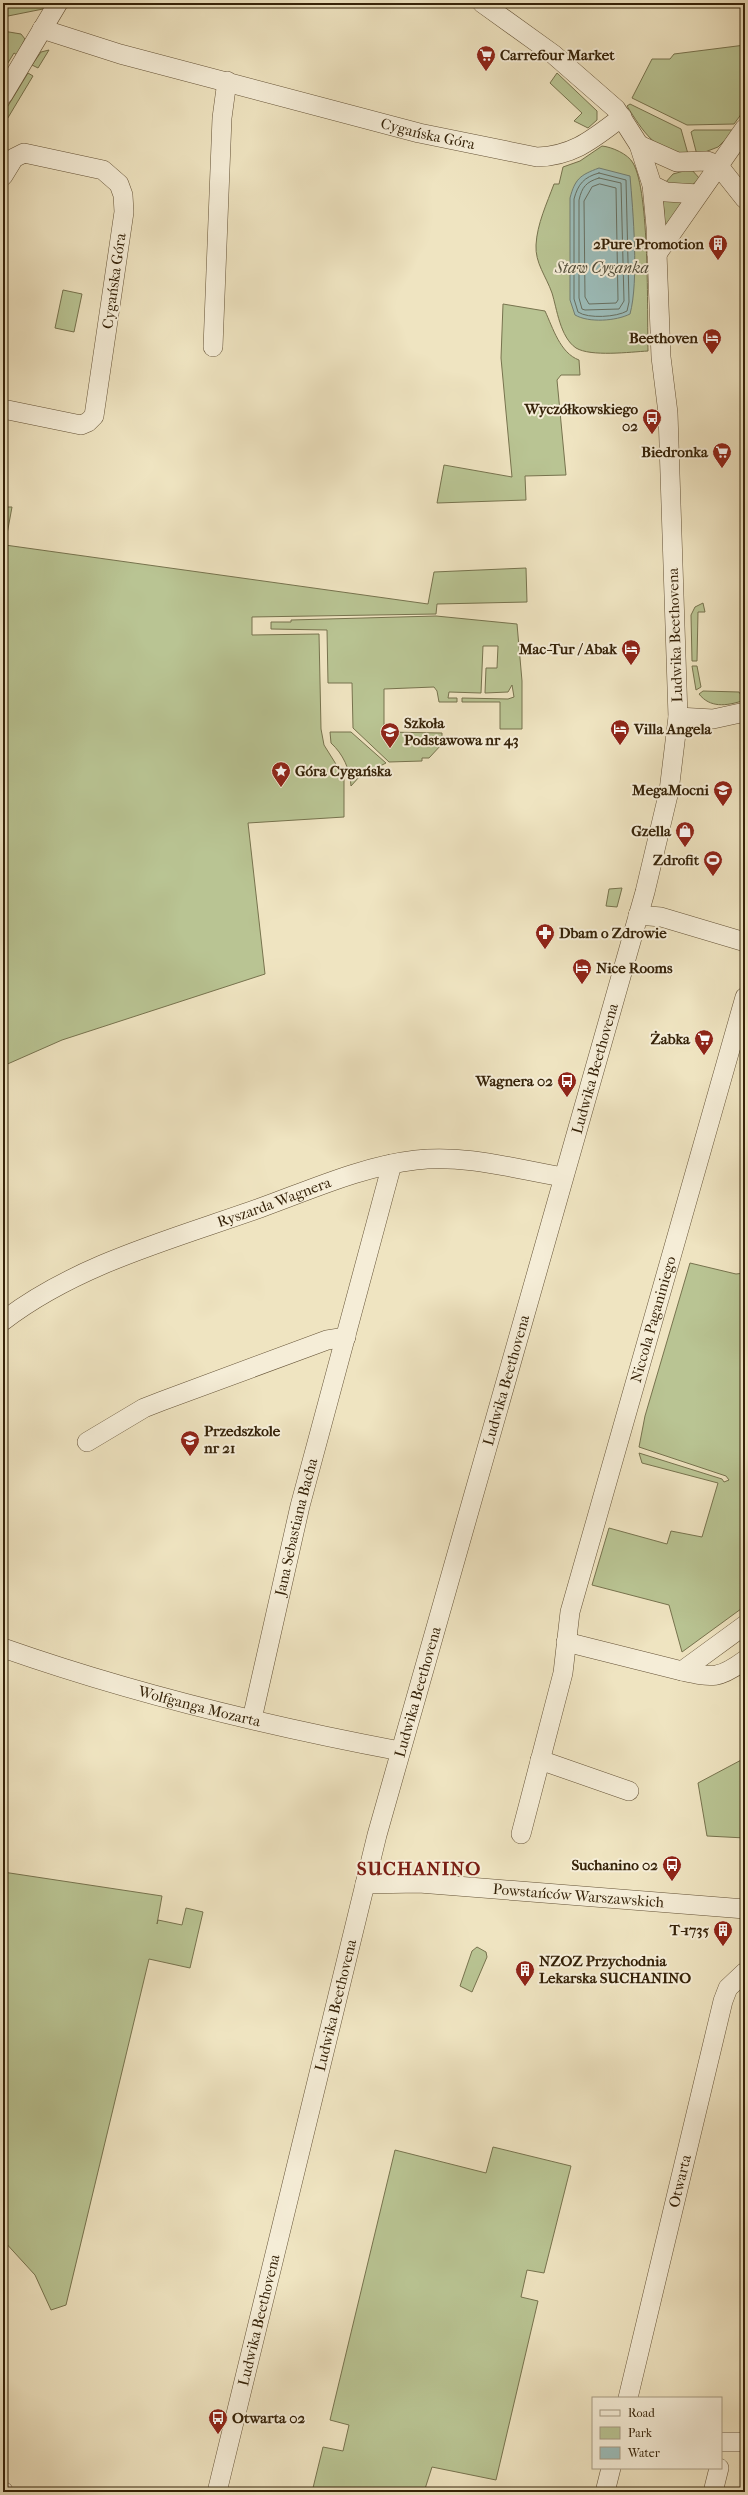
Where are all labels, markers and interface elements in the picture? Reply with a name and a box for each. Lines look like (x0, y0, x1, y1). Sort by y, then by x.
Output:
supermarket icon: Carrefour Market (475, 44, 497, 72)
place label: Carrefour Market (500, 46, 615, 64)
street label: Cygańska Góra (379, 114, 478, 153)
street label: Cygańska Góra (98, 231, 130, 330)
building icon: 2Pure Promotion (707, 233, 729, 261)
place label: 2Pure Promotion (593, 235, 704, 253)
water label: Staw Cyganka (554, 258, 649, 277)
hotel icon: Beethoven (701, 327, 723, 355)
place label: Beethoven (629, 329, 698, 347)
place label: Wyczółkowskiego 02 (523, 400, 638, 435)
bus stop icon: Wyczółkowskiego 02 (641, 407, 663, 435)
supermarket icon: Biedronka (711, 441, 733, 469)
place label: Biedronka (641, 443, 709, 461)
street label: Ludwika Beethovena (664, 566, 686, 703)
hotel icon: Mac-Tur / Abak (620, 638, 642, 666)
place label: Mac-Tur / Abak (518, 640, 618, 658)
place label: Szkoła Podstawowa nr 43 (404, 714, 519, 749)
hotel icon: Villa Angela (609, 718, 631, 746)
place label: Villa Angela (633, 720, 713, 738)
school or university icon: Szkoła Podstawowa nr 43 (379, 721, 401, 749)
place icon: Góra Cygańska (270, 760, 292, 788)
place label: Góra Cygańska (295, 762, 392, 780)
school or university icon: MegaMocni (712, 779, 734, 807)
place label: MegaMocni (631, 781, 710, 799)
shop icon: Gzella (674, 820, 696, 848)
place label: Gzella (631, 822, 672, 840)
sports icon: Zdrofit (702, 849, 724, 877)
place label: Zdrofit (653, 851, 700, 869)
pharmacy icon: Dbam o Zdrowie (534, 922, 556, 950)
place label: Dbam o Zdrowie (559, 924, 667, 942)
hotel icon: Nice Rooms (571, 957, 593, 985)
place label: Nice Rooms (596, 959, 673, 977)
street label: Ludwika Beethovena (568, 1000, 622, 1136)
supermarket icon: Żabka (693, 1028, 715, 1056)
place label: Żabka (651, 1030, 691, 1048)
bus stop icon: Wagnera 02 (556, 1070, 578, 1098)
place label: Wagnera 02 (475, 1072, 553, 1090)
street label: Ryszarda Wagnera (215, 1173, 334, 1231)
street label: Niccola Paganiniego (627, 1254, 680, 1385)
street label: Ludwika Beethovena (479, 1312, 534, 1448)
place label: Przedszkole nr 21 (203, 1422, 281, 1457)
school or university icon: Przedszkole nr 21 (179, 1429, 201, 1457)
street label: Jana Sebastiana Bacha (271, 1455, 322, 1599)
street label: Ludwika Beethovena (391, 1623, 445, 1759)
street label: Wolfganga Mozarta (135, 1682, 263, 1731)
bus stop icon: Suchanino 02 (661, 1854, 683, 1882)
place label: Suchanino 02 (571, 1856, 658, 1874)
district label: SUCHANINO (357, 1858, 481, 1880)
street label: Powstańców Warszawskich (492, 1880, 665, 1912)
building icon: T-1735 (712, 1919, 734, 1947)
place label: T-1735 (669, 1921, 710, 1939)
street label: Ludwika Beethovena (311, 1936, 361, 2073)
place label: NZOZ Przychodnia Lekarska SUCHANINO (539, 1952, 691, 1987)
building icon: NZOZ Przychodnia Lekarska SUCHANINO (514, 1959, 536, 1987)
street label: Otwarta (665, 2152, 695, 2209)
street label: Ludwika Beethovena (234, 2251, 284, 2388)
legend (592, 2397, 722, 2469)
text: Road (628, 2406, 655, 2420)
bus stop icon: Otwarta 02 (207, 2407, 229, 2435)
place label: Otwarta 02 (232, 2409, 305, 2427)
text: Park (628, 2426, 653, 2440)
text: Water (627, 2446, 661, 2460)

